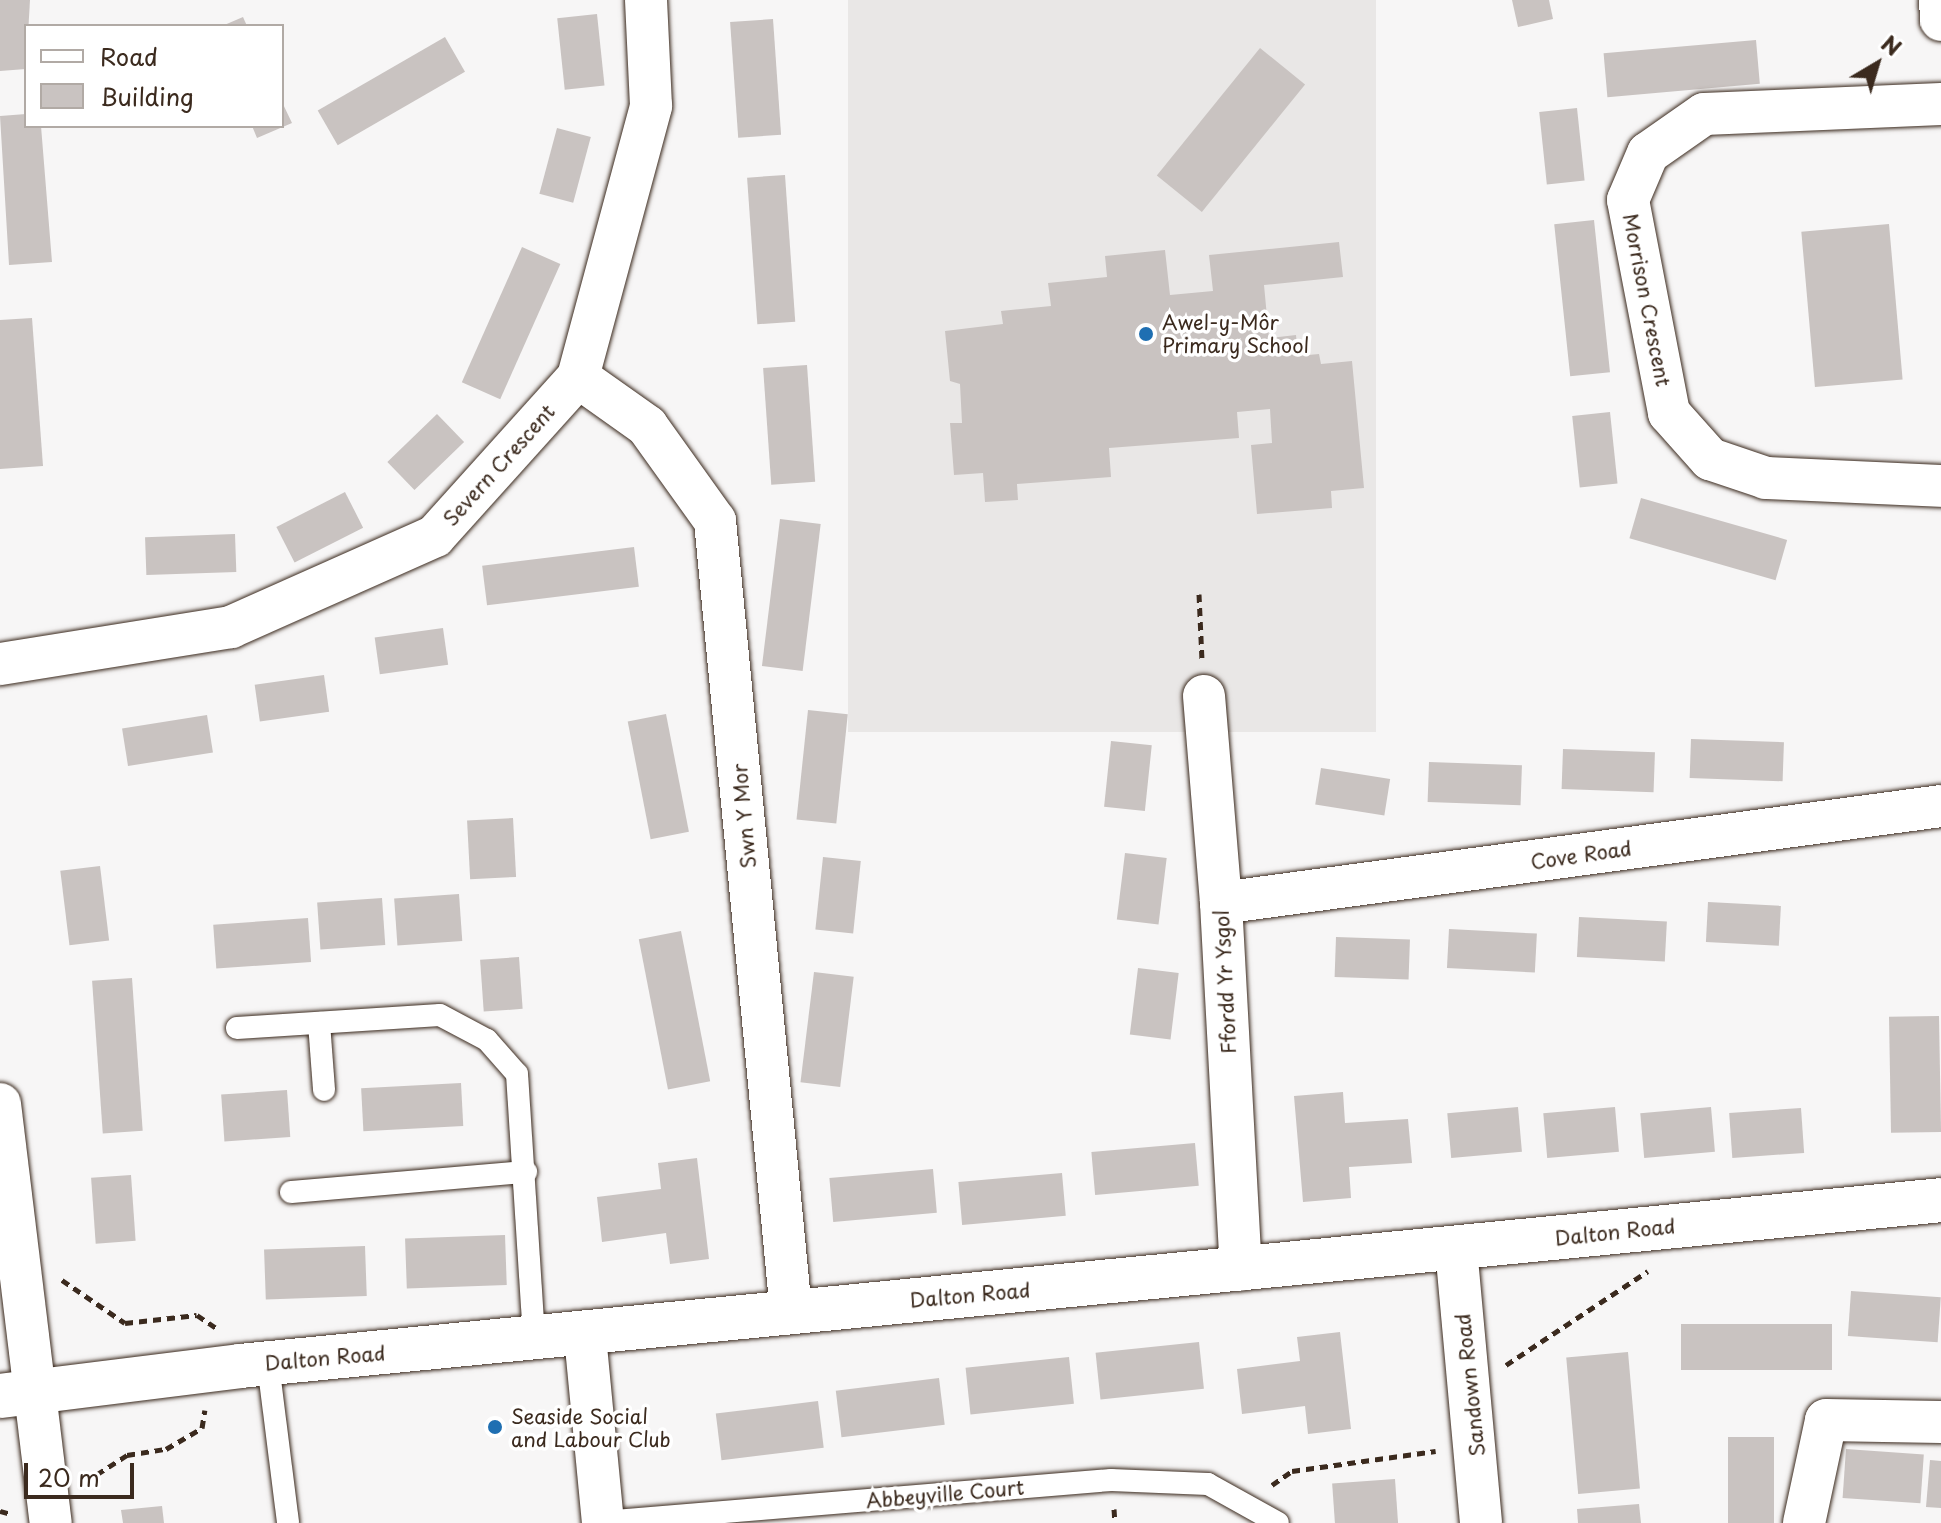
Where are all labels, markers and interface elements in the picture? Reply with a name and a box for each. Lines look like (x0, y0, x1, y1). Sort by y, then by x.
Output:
legend (24, 24, 284, 128)
north arrow (1837, 24, 1917, 104)
text: N (1875, 26, 1909, 63)
text: Road (100, 38, 158, 74)
text: Building (100, 78, 194, 114)
street label: Morrison Crescent (1618, 211, 1676, 389)
place label: Awel-y-Môr Primary School (1162, 310, 1309, 357)
marker: Awel-y-Môr Primary School (1137, 325, 1155, 343)
street label: Severn Crescent (438, 399, 560, 531)
street label: Swn Y Mor (727, 763, 761, 869)
street label: Cove Road (1529, 836, 1633, 874)
street label: Ffordd Yr Ysgol (1209, 909, 1241, 1055)
street label: Dalton Road (1554, 1214, 1676, 1250)
street label: Dalton Road (909, 1278, 1031, 1312)
street label: Sandown Road (1451, 1313, 1489, 1457)
street label: Dalton Road (264, 1341, 386, 1375)
place label: Seaside Social and Labour Club (511, 1404, 672, 1451)
marker: Seaside Social and Labour Club (486, 1418, 504, 1436)
scale bar (28, 1447, 138, 1497)
text: 20 m (38, 1459, 100, 1495)
street label: Abbeyville Court (864, 1475, 1026, 1513)

